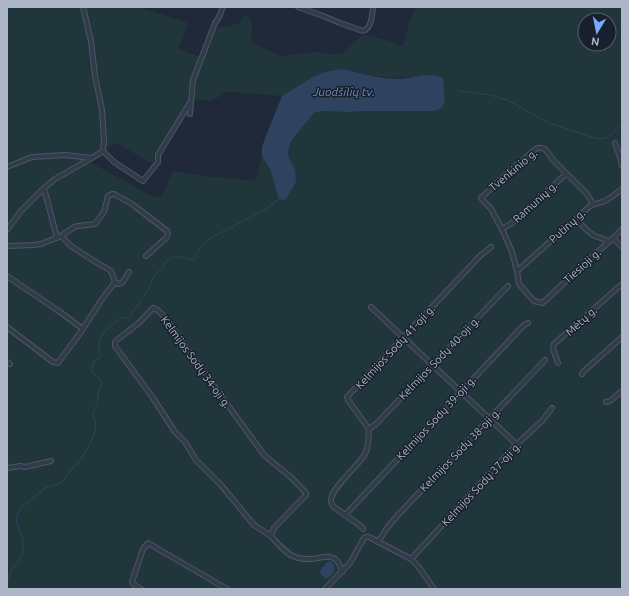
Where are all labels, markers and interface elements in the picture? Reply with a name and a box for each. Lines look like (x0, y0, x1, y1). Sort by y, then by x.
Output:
north arrow (577, 12, 617, 52)
text: N (590, 35, 600, 48)
water label: Juodšilių tv. (312, 85, 375, 98)
street label: Tvenkinio g. (487, 147, 539, 193)
street label: Ramunių g. (511, 179, 559, 225)
street label: Putinų g. (547, 207, 587, 245)
street label: Tiesioji g. (561, 246, 603, 286)
street label: Kelmijos Sodų 41-oji g. (353, 303, 437, 391)
street label: Mėtų g. (563, 304, 599, 338)
street label: Kelmijos Sodų 34-oji g. (159, 314, 233, 410)
street label: Kelmijos Sodų 40-oji g. (396, 314, 482, 402)
street label: Kelmijos Sodų 39-oji g. (394, 374, 478, 462)
street label: Kelmijos Sodų 38-oji g. (417, 406, 503, 494)
street label: Kelmijos Sodų 37-oji g. (439, 440, 523, 528)

